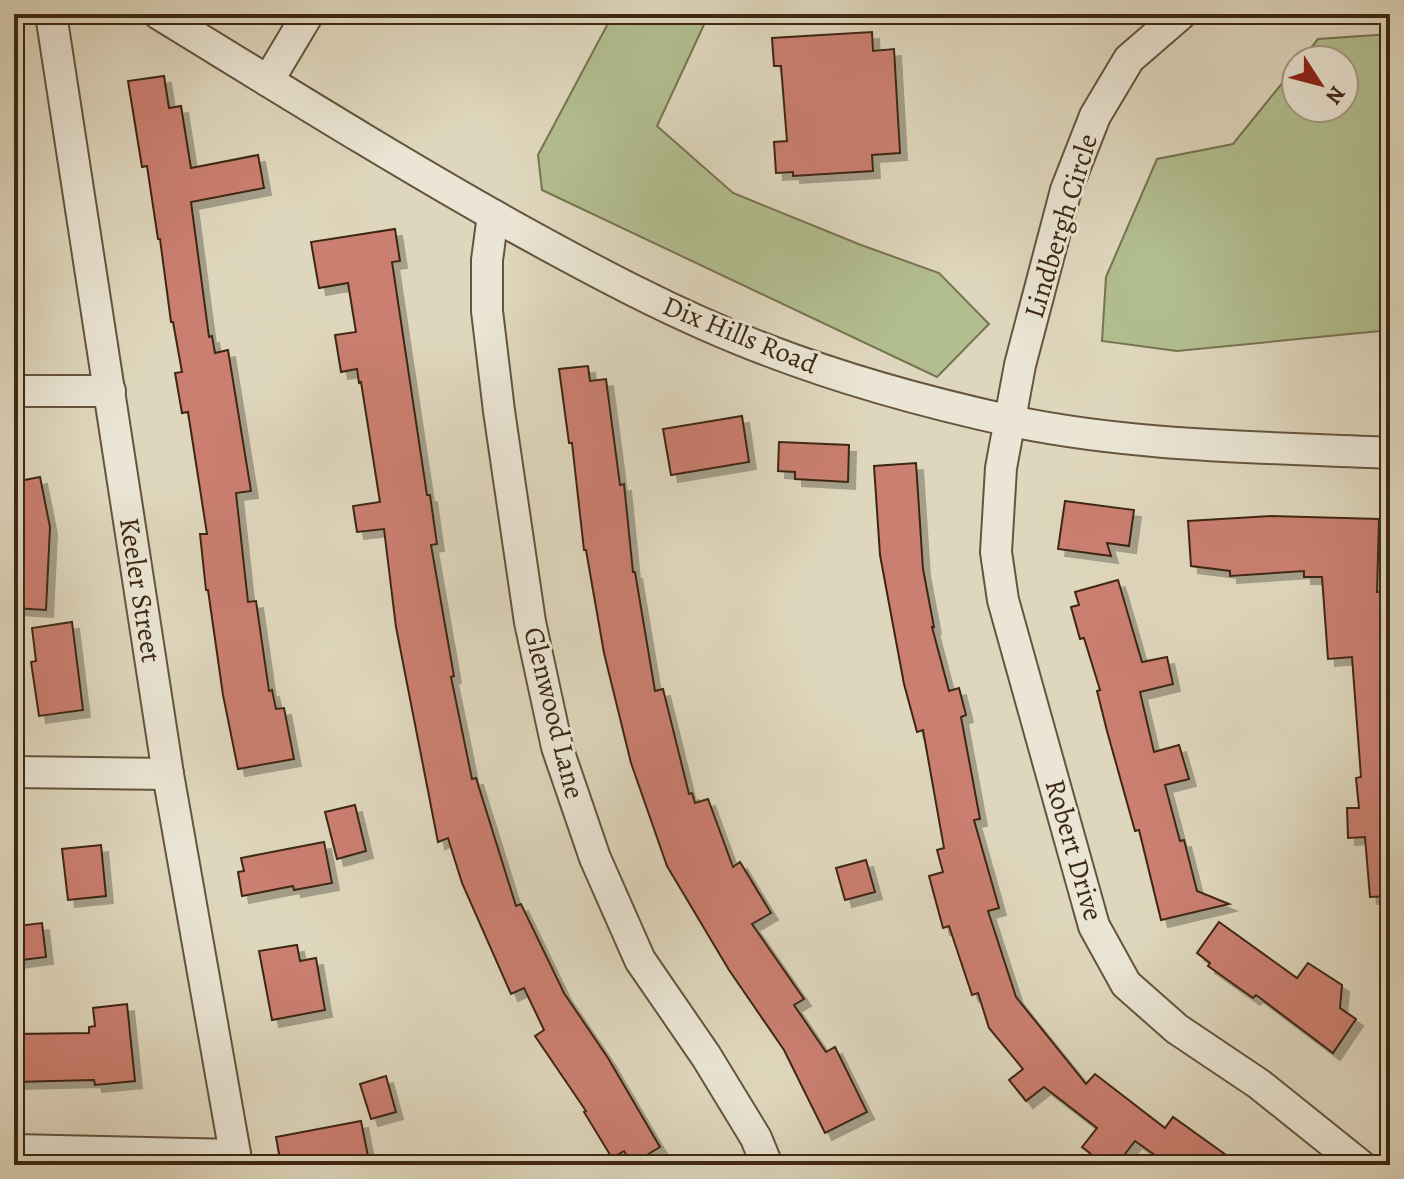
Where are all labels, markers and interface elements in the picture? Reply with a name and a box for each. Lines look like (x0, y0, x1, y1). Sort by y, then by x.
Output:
north arrow (1280, 44, 1360, 124)
text: N (1319, 80, 1352, 110)
street label: Lindbergh Circle (1015, 129, 1107, 323)
street label: Dix Hills Road (657, 287, 824, 384)
street label: Keeler Street (110, 515, 170, 665)
street label: Glenwood Lane (514, 623, 594, 803)
street label: Robert Drive (1036, 775, 1112, 925)

